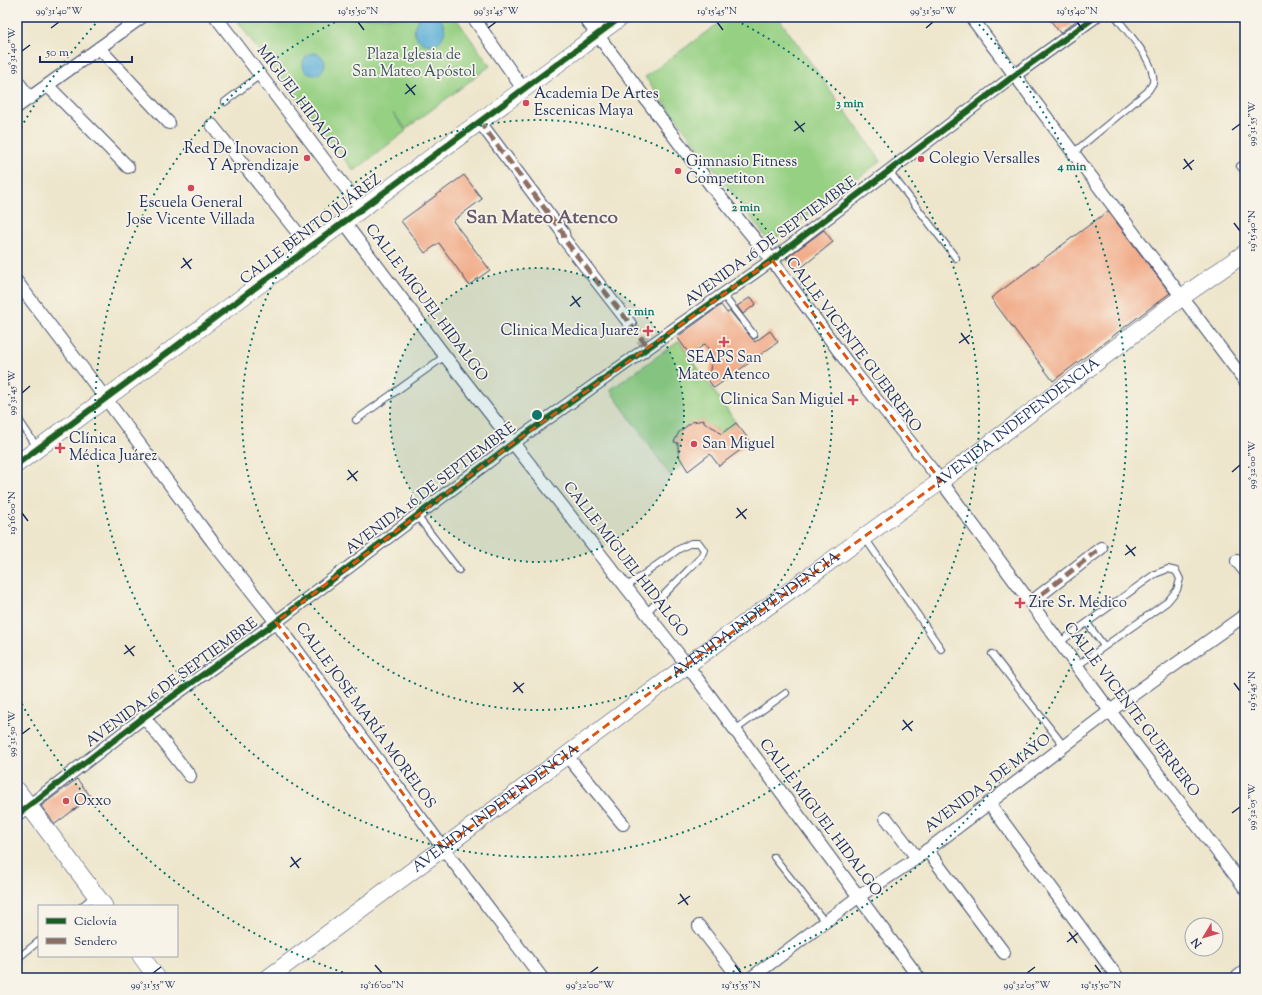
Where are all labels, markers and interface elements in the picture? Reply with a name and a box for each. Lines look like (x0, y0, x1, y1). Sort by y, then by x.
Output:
text: 99°31'40"W (36, 4, 82, 19)
text: 19°15'50"N (338, 4, 378, 19)
text: 99°31'45"W (473, 4, 519, 19)
text: 19°15'45"N (697, 4, 737, 19)
text: 99°31'50"W (910, 4, 956, 19)
text: 19°15'40"N (1056, 4, 1098, 19)
text: 99°31'40"W (5, 28, 20, 74)
scale bar (40, 38, 132, 64)
street label: MIGUEL HIDALGO (251, 41, 351, 165)
text: 50 m (45, 44, 69, 62)
park label: Plaza Iglesia de San Mateo Apóstol (352, 45, 476, 83)
place label: Academia De Artes Escenicas Maya (534, 84, 659, 122)
text: 3 min (836, 95, 865, 113)
marker: Academia De Artes Escenicas Maya (521, 98, 531, 108)
text: 99°31'55"W (1245, 102, 1260, 146)
place label: Red De Inovacion Y Aprendizaje (184, 139, 299, 177)
place label: Colegio Versalles (929, 149, 1040, 170)
place label: Gimnasio Fitness Competiton (686, 152, 797, 190)
marker: Red De Inovacion Y Aprendizaje (302, 153, 312, 163)
marker: Colegio Versalles (916, 154, 926, 164)
text: 4 min (1056, 158, 1087, 176)
marker: Gimnasio Fitness Competiton (673, 166, 683, 176)
street label: CALLE BENITO JUÁREZ (235, 169, 386, 290)
street label: AVENIDA 16 DE SEPTIEMBRE (680, 172, 862, 312)
marker: Escuela General Jose Vicente Villada (186, 183, 196, 193)
place label: Escuela General Jose Vicente Villada (126, 193, 255, 231)
text: 2 min (732, 199, 761, 217)
district label: San Mateo Atenco (466, 205, 618, 232)
text: 19°15'40"N (1245, 210, 1260, 252)
street label: CALLE MIGUEL HIDALGO (360, 220, 492, 386)
street label: CALLE VICENTE GUERRERO (780, 253, 926, 437)
text: 1 min (626, 303, 655, 321)
place label: Clinica Medica Juarez (500, 321, 639, 342)
marker: Clinica Medica Juarez (642, 325, 654, 337)
marker: SEAPS San Mateo Atenco (718, 336, 730, 348)
place label: SEAPS San Mateo Atenco (678, 348, 770, 386)
street label: AVENIDA INDEPENDENCIA (929, 353, 1104, 493)
text: 99°31'45"W (5, 370, 20, 416)
place label: Clinica San Miguel (721, 390, 844, 411)
marker: Clinica San Miguel (847, 394, 859, 406)
centre of rings (530, 408, 544, 422)
street label: AVENIDA 16 DE SEPTIEMBRE (341, 418, 521, 560)
place label: Clínica Médica Juárez (69, 429, 157, 467)
place label: San Miguel (702, 434, 775, 455)
marker: San Miguel (689, 439, 699, 449)
text: 99°32'00"W (1245, 441, 1260, 489)
marker: Clínica Médica Juárez (54, 442, 66, 454)
street label: CALLE MIGUEL HIDALGO (557, 478, 693, 643)
text: 19°16'00"N (5, 491, 20, 535)
street label: AVENIDA INDEPENDENCIA (667, 547, 845, 684)
place label: Zire Sr. Medico (1029, 593, 1127, 614)
marker: Zire Sr. Medico (1014, 597, 1026, 609)
street label: AVENIDA 16 DE SEPTIEMBRE (81, 613, 263, 753)
street label: CALLE JOSÉ MARÍA MORELOS (290, 618, 441, 814)
street label: CALLE VICENTE GUERRERO (1058, 618, 1204, 802)
text: 19°15'45"N (1245, 671, 1260, 711)
text: 99°31'50"W (5, 711, 20, 757)
street label: AVENIDA 5 DE MAYO (920, 729, 1056, 839)
street label: CALLE MIGUEL HIDALGO (754, 735, 886, 901)
street label: AVENIDA INDEPENDENCIA (408, 739, 584, 878)
text: 99°32'05"W (1245, 784, 1260, 830)
place label: Oxxo (74, 791, 111, 812)
marker: Oxxo (61, 796, 71, 806)
legend (38, 905, 178, 957)
text: Ciclovía (74, 913, 117, 931)
north arrow (1184, 917, 1224, 957)
text: Sendero (74, 933, 117, 951)
text: N (1188, 934, 1207, 952)
text: 99°31'55"W (131, 978, 175, 993)
text: 19°16'00"N (360, 978, 404, 993)
text: 99°32'00"W (566, 978, 614, 993)
text: 19°15'55"N (721, 978, 761, 993)
text: 99°32'05"W (1004, 978, 1050, 993)
text: 19°15'50"N (1081, 978, 1121, 993)

